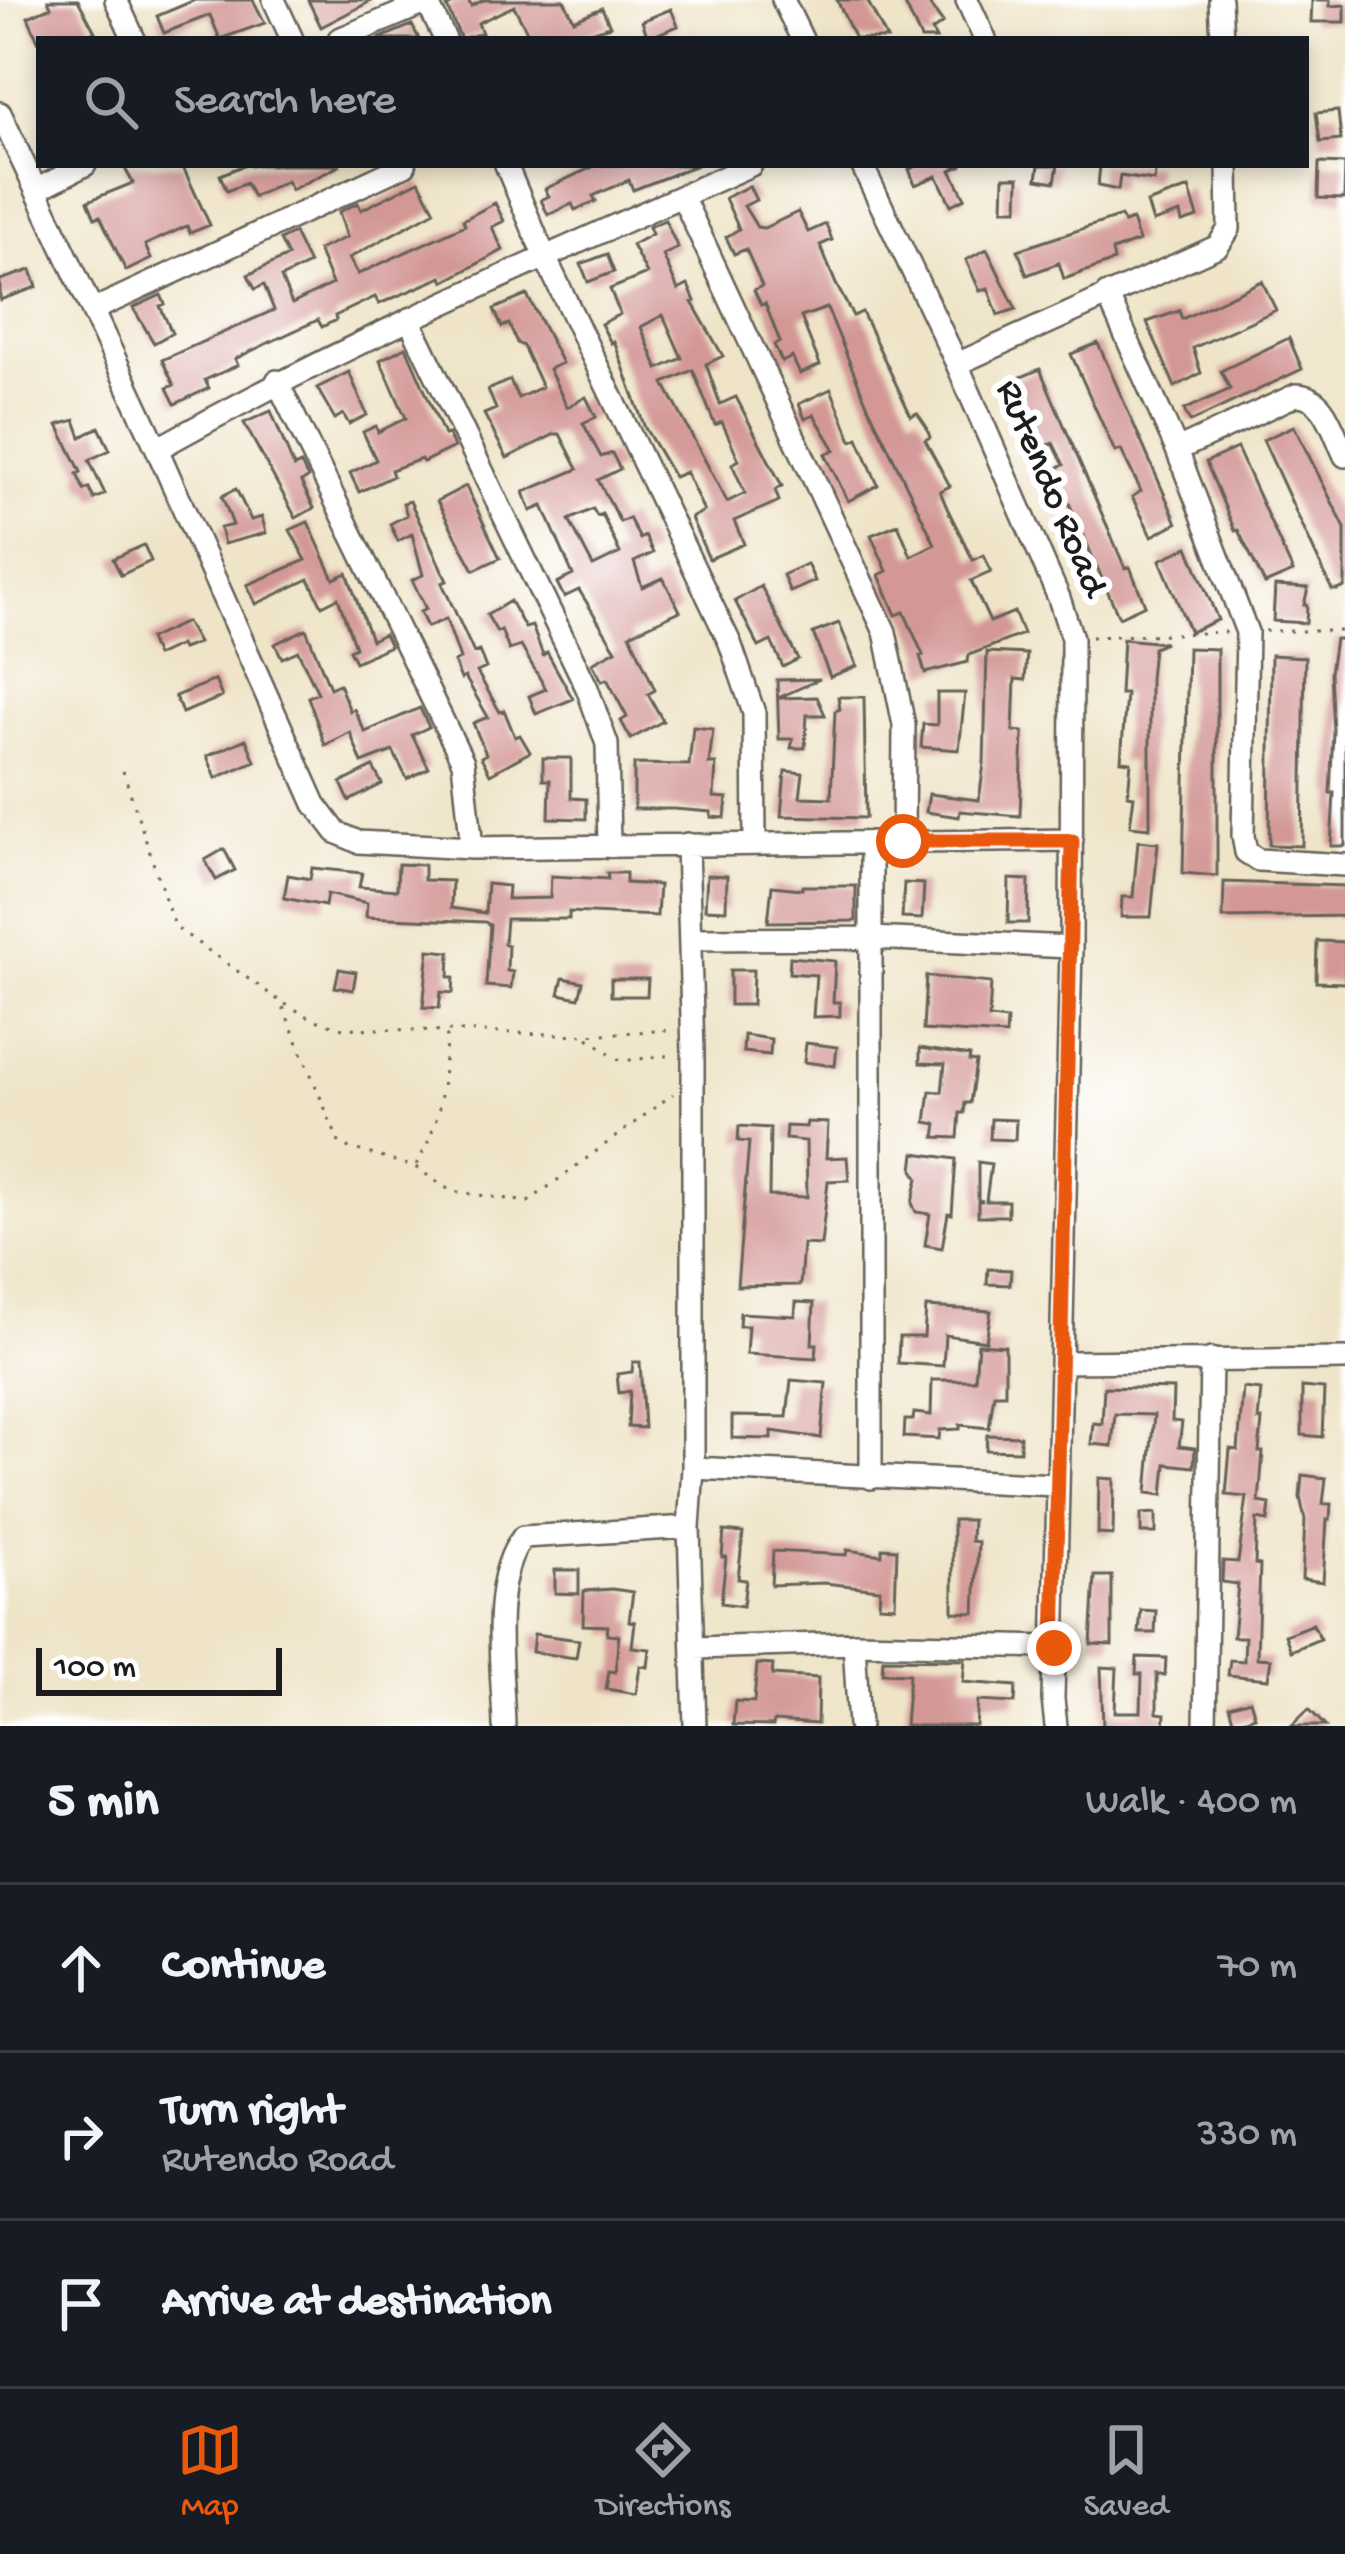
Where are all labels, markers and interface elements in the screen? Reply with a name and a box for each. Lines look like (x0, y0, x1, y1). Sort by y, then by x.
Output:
search box (36, 36, 1309, 168)
icon: search (78, 69, 144, 135)
text: Search here (174, 76, 396, 129)
street label: Rutendo Road (983, 374, 1116, 607)
route start (876, 814, 930, 868)
route end (1027, 1621, 1081, 1675)
scale bar (36, 1642, 282, 1695)
text: 100 m (54, 1650, 136, 1688)
text: 5 min (48, 1774, 158, 1834)
text: Walk · 400 m (1086, 1781, 1297, 1827)
icon: ahead (48, 1935, 114, 2001)
text: Continue (162, 1941, 325, 1994)
text: 70 m (1218, 1945, 1297, 1991)
text: Turn right (162, 2086, 342, 2139)
icon: right (48, 2103, 114, 2169)
text: 330 m (1197, 2113, 1297, 2159)
text: Rutendo Road (162, 2139, 393, 2185)
icon: arrive (48, 2271, 114, 2337)
text: Arrive at destination (162, 2277, 551, 2330)
tab: Map (177, 2417, 243, 2527)
tab: Directions (596, 2417, 730, 2527)
tab: Saved (1084, 2417, 1168, 2527)

